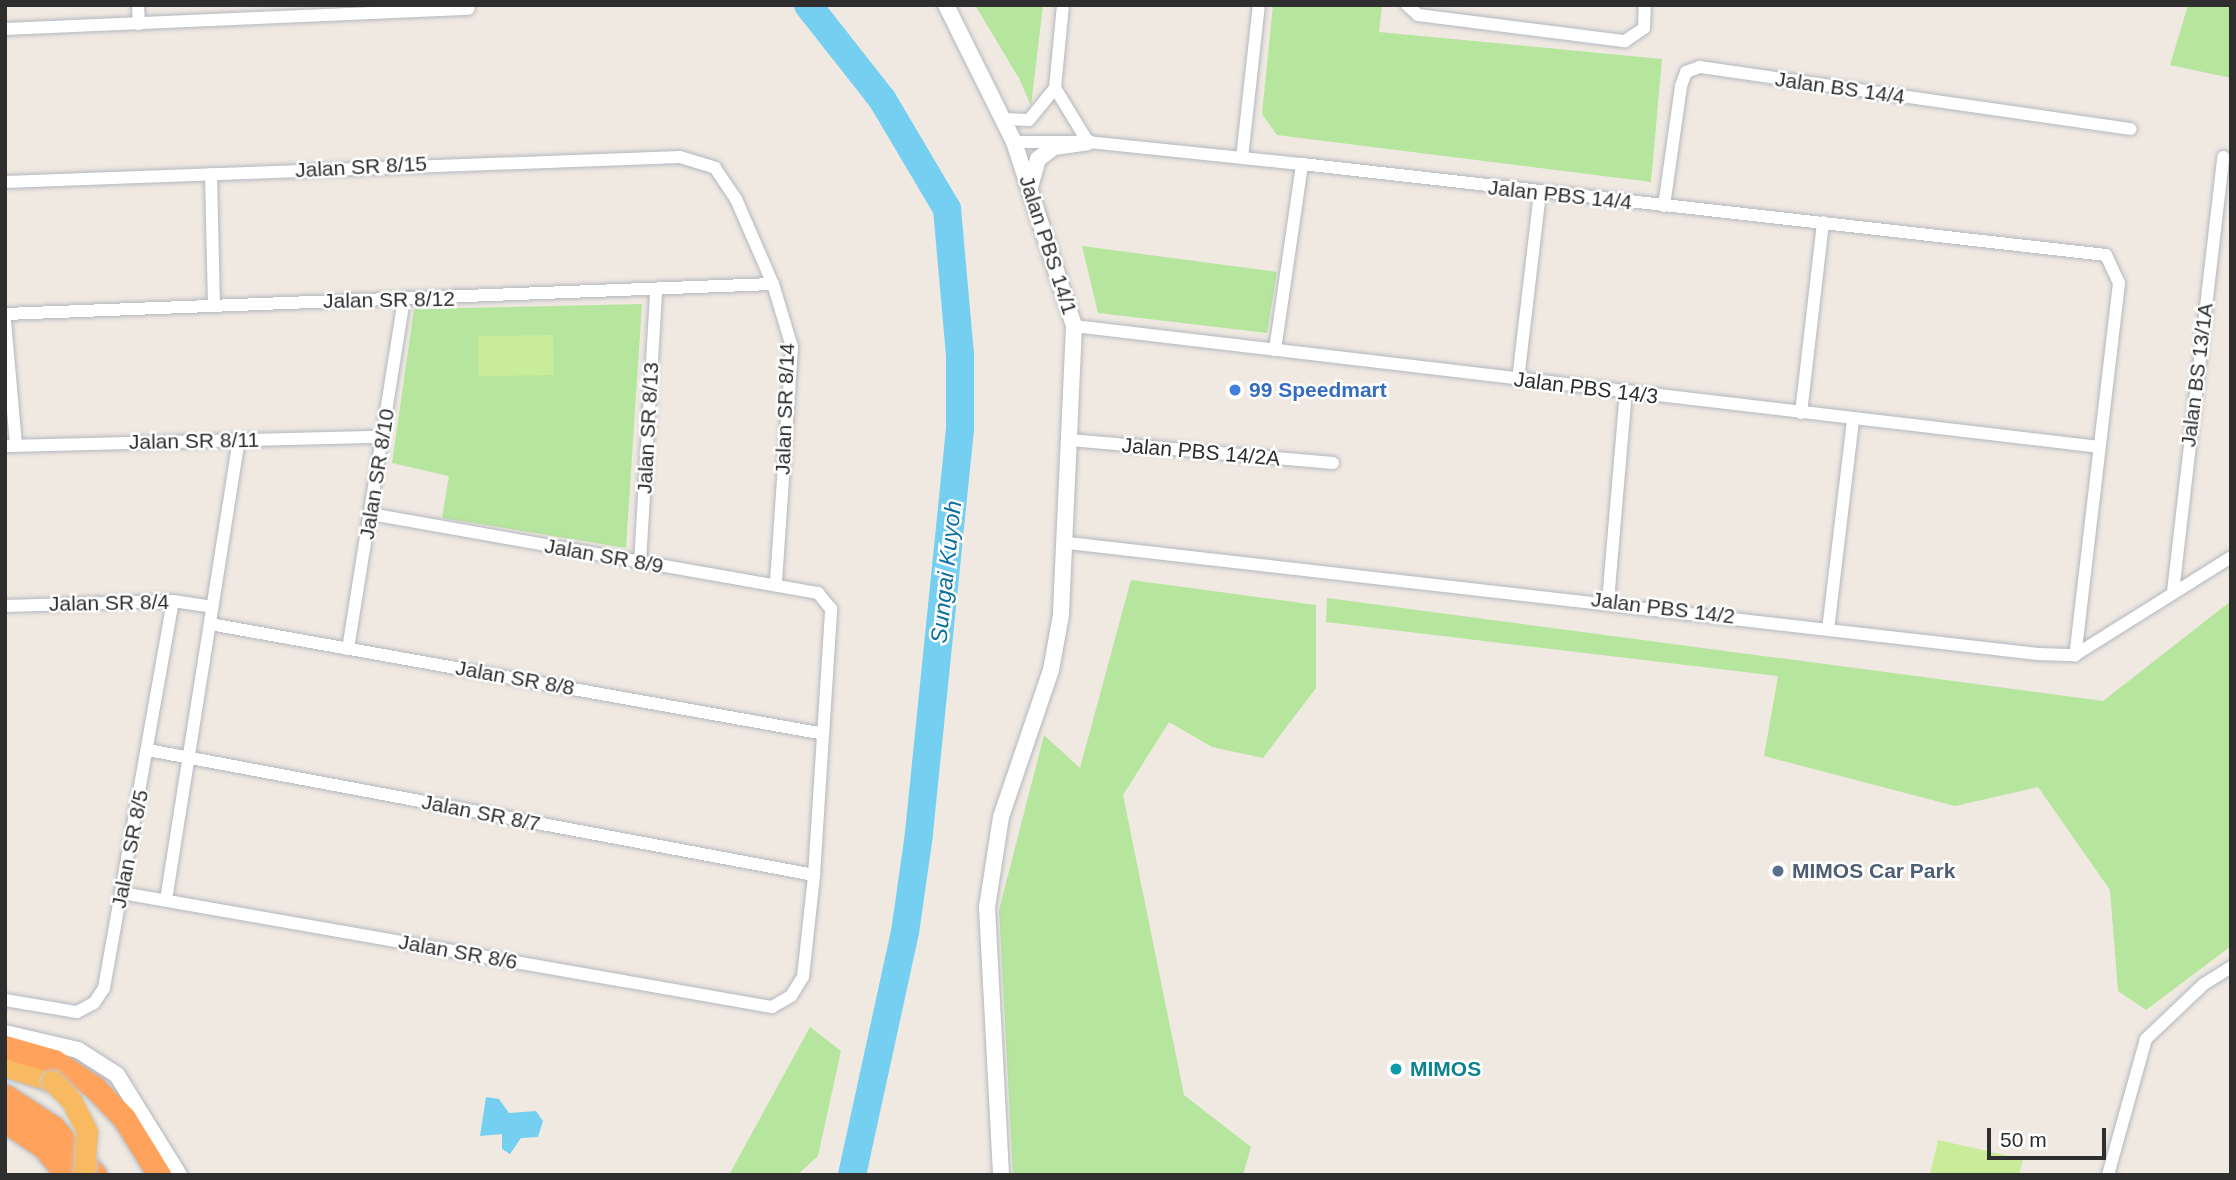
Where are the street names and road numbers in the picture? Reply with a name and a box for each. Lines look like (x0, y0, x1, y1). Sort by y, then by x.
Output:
street label: Jalan BS 14/4 (1774, 66, 1906, 110)
street label: Jalan SR 8/15 (294, 151, 428, 183)
street label: Jalan PBS 14/1 (1014, 172, 1082, 318)
street label: Jalan PBS 14/4 (1487, 175, 1633, 215)
street label: Jalan SR 8/12 (323, 286, 455, 314)
street label: Jalan BS 13/1A (2176, 302, 2218, 448)
street label: Jalan SR 8/14 (770, 343, 800, 475)
street label: Jalan SR 8/13 (632, 361, 664, 495)
street label: Jalan PBS 14/3 (1513, 367, 1659, 409)
street label: Jalan SR 8/10 (354, 407, 400, 541)
street label: Jalan SR 8/11 (129, 427, 259, 455)
street label: Jalan PBS 14/2A (1121, 433, 1281, 471)
street label: Jalan SR 8/9 (543, 533, 665, 579)
street label: Jalan PBS 14/2 (1590, 587, 1736, 629)
street label: Jalan SR 8/4 (49, 589, 169, 617)
street label: Jalan SR 8/8 (454, 655, 576, 701)
street label: Jalan SR 8/5 (106, 788, 154, 910)
street label: Jalan SR 8/7 (420, 789, 542, 837)
street label: Jalan SR 8/6 (397, 929, 519, 975)

